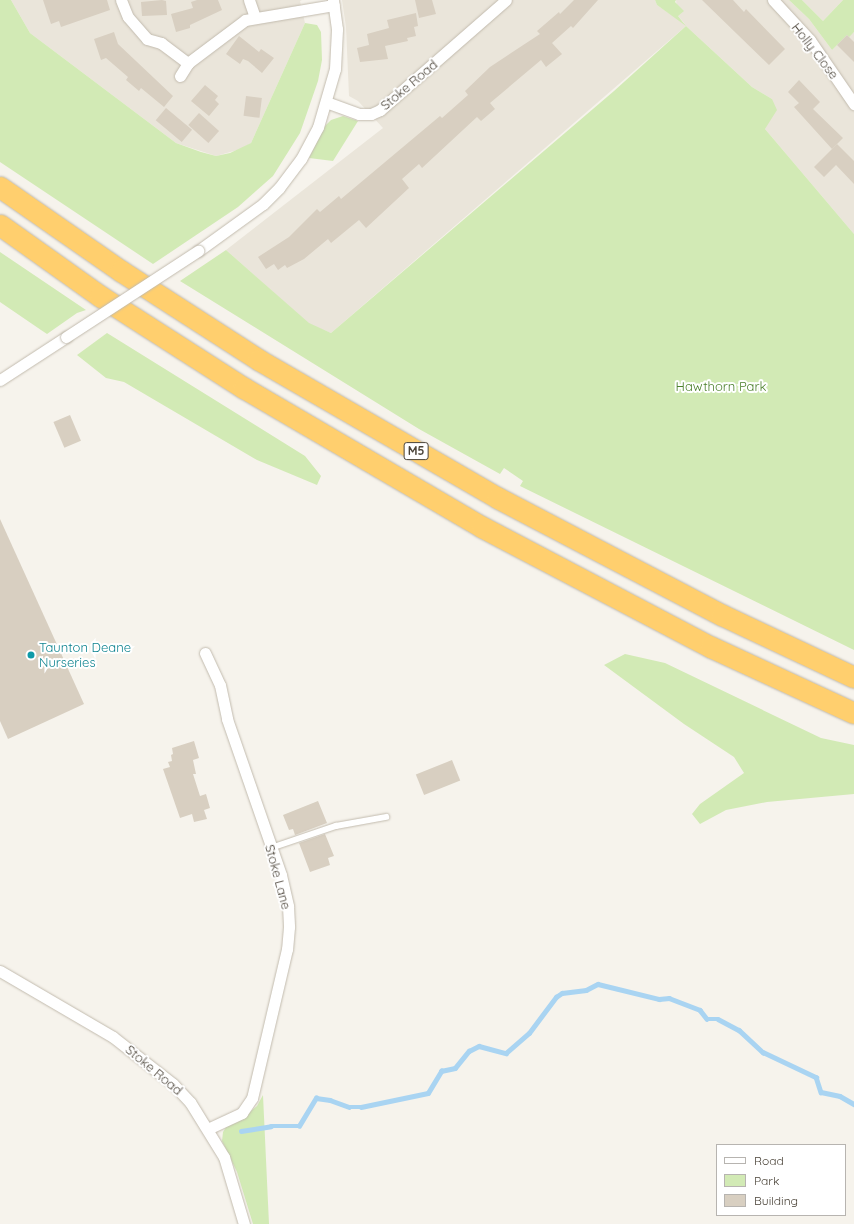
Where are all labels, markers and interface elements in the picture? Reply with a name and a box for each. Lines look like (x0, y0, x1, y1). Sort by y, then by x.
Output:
street label: Holly Close (788, 20, 842, 82)
street label: Stoke Road (377, 57, 441, 113)
park label: Hawthorn Park (676, 378, 766, 394)
road number: M5 (403, 441, 429, 461)
place label: Taunton Deane Nurseries (39, 640, 131, 671)
marker: Taunton Deane Nurseries (26, 650, 36, 660)
street label: Stoke Lane (262, 843, 294, 911)
street label: Stoke Road (122, 1042, 186, 1098)
legend (716, 1144, 846, 1216)
text: Road (754, 1153, 784, 1168)
text: Park (754, 1173, 779, 1188)
text: Building (754, 1193, 798, 1208)

